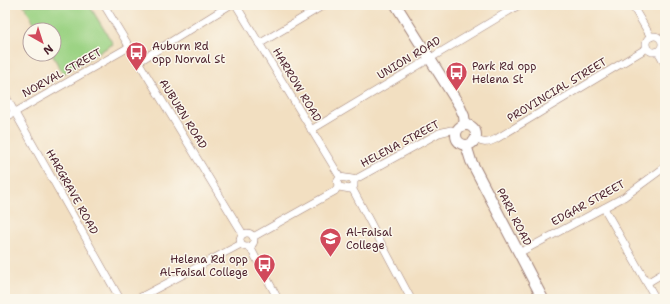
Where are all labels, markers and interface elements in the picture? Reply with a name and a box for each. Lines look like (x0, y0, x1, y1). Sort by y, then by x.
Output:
north arrow (22, 22, 62, 62)
street label: UNION ROAD (374, 33, 444, 83)
bus stop icon: Auburn Rd opp Norval St (124, 39, 150, 72)
place label: Auburn Rd opp Norval St (152, 39, 225, 67)
street label: HARROW ROAD (269, 45, 325, 125)
street label: NORVAL STREET (20, 46, 104, 100)
street label: PROVINCIAL STREET (504, 54, 610, 126)
bus stop icon: Park Rd opp Helena St (444, 59, 470, 92)
place label: Park Rd opp Helena St (472, 59, 536, 87)
street label: AUBURN ROAD (155, 76, 211, 152)
street label: HELENA STREET (358, 117, 442, 171)
street label: HARGRAVE ROAD (42, 147, 102, 237)
street label: EDGAR STREET (548, 176, 628, 229)
street label: PARK ROAD (493, 186, 535, 248)
school or university icon: Al-Faisal College (318, 225, 344, 258)
place label: Al-Faisal College (346, 225, 393, 253)
place label: Helena Rd opp Al-Faisal College (160, 252, 248, 280)
bus stop icon: Helena Rd opp Al-Faisal College (251, 252, 277, 285)

